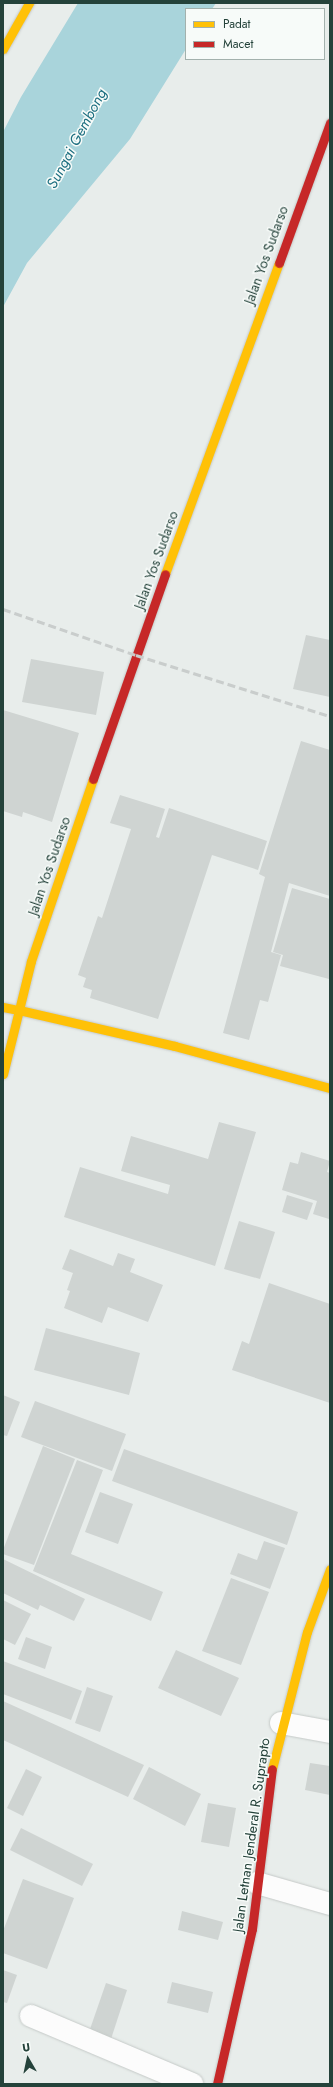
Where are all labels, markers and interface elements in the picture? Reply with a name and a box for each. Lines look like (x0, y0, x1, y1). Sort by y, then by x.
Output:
legend (185, 8, 325, 60)
text: Padat (223, 15, 250, 33)
text: Macet (223, 35, 253, 53)
water label: Sungai Gembong (43, 86, 111, 192)
street label: Jalan Yos Sudarso (240, 204, 292, 306)
street label: Jalan Yos Sudarso (130, 509, 182, 611)
street label: Jalan Yos Sudarso (24, 814, 74, 918)
street label: Jalan Letnan Jenderal R. Suprapto (229, 1737, 273, 1933)
north arrow (8, 2039, 48, 2079)
text: U (21, 2039, 31, 2056)

